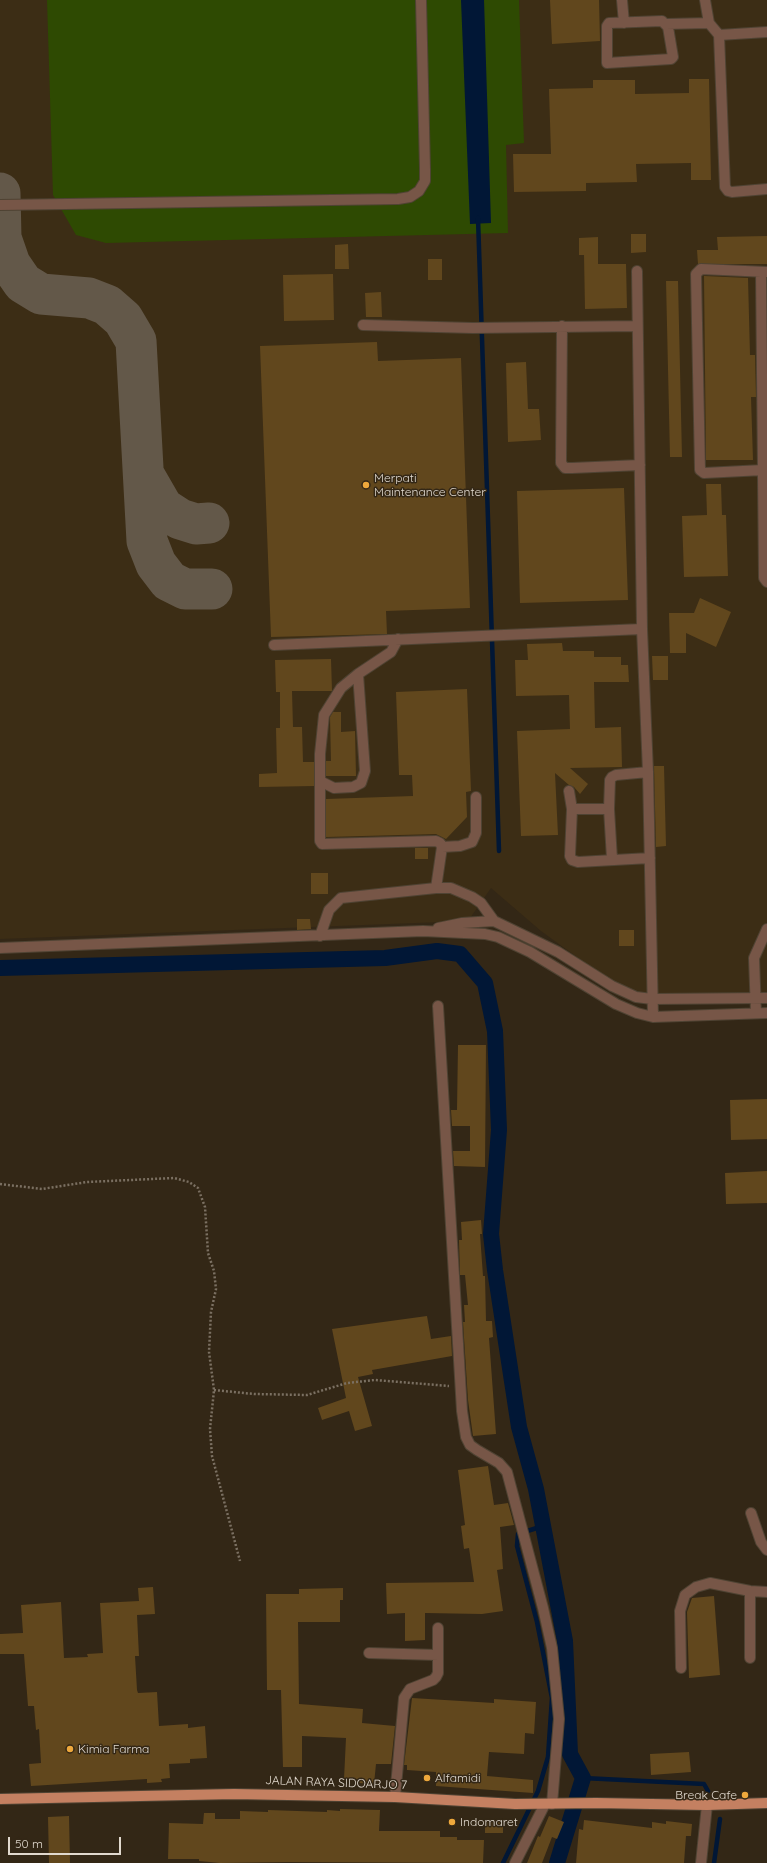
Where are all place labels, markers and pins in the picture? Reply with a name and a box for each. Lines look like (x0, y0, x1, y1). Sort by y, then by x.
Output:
place label: Merpati Maintenance Center (374, 471, 486, 499)
marker: Merpati Maintenance Center (361, 480, 371, 490)
place label: Kimia Farma (78, 1742, 149, 1756)
marker: Kimia Farma (65, 1744, 75, 1754)
place label: Alfamidi (435, 1771, 480, 1785)
marker: Alfamidi (422, 1773, 432, 1783)
place label: Break Cafe (675, 1788, 737, 1802)
marker: Break Cafe (740, 1790, 750, 1800)
place label: Indomaret (460, 1815, 518, 1829)
marker: Indomaret (447, 1817, 457, 1827)

